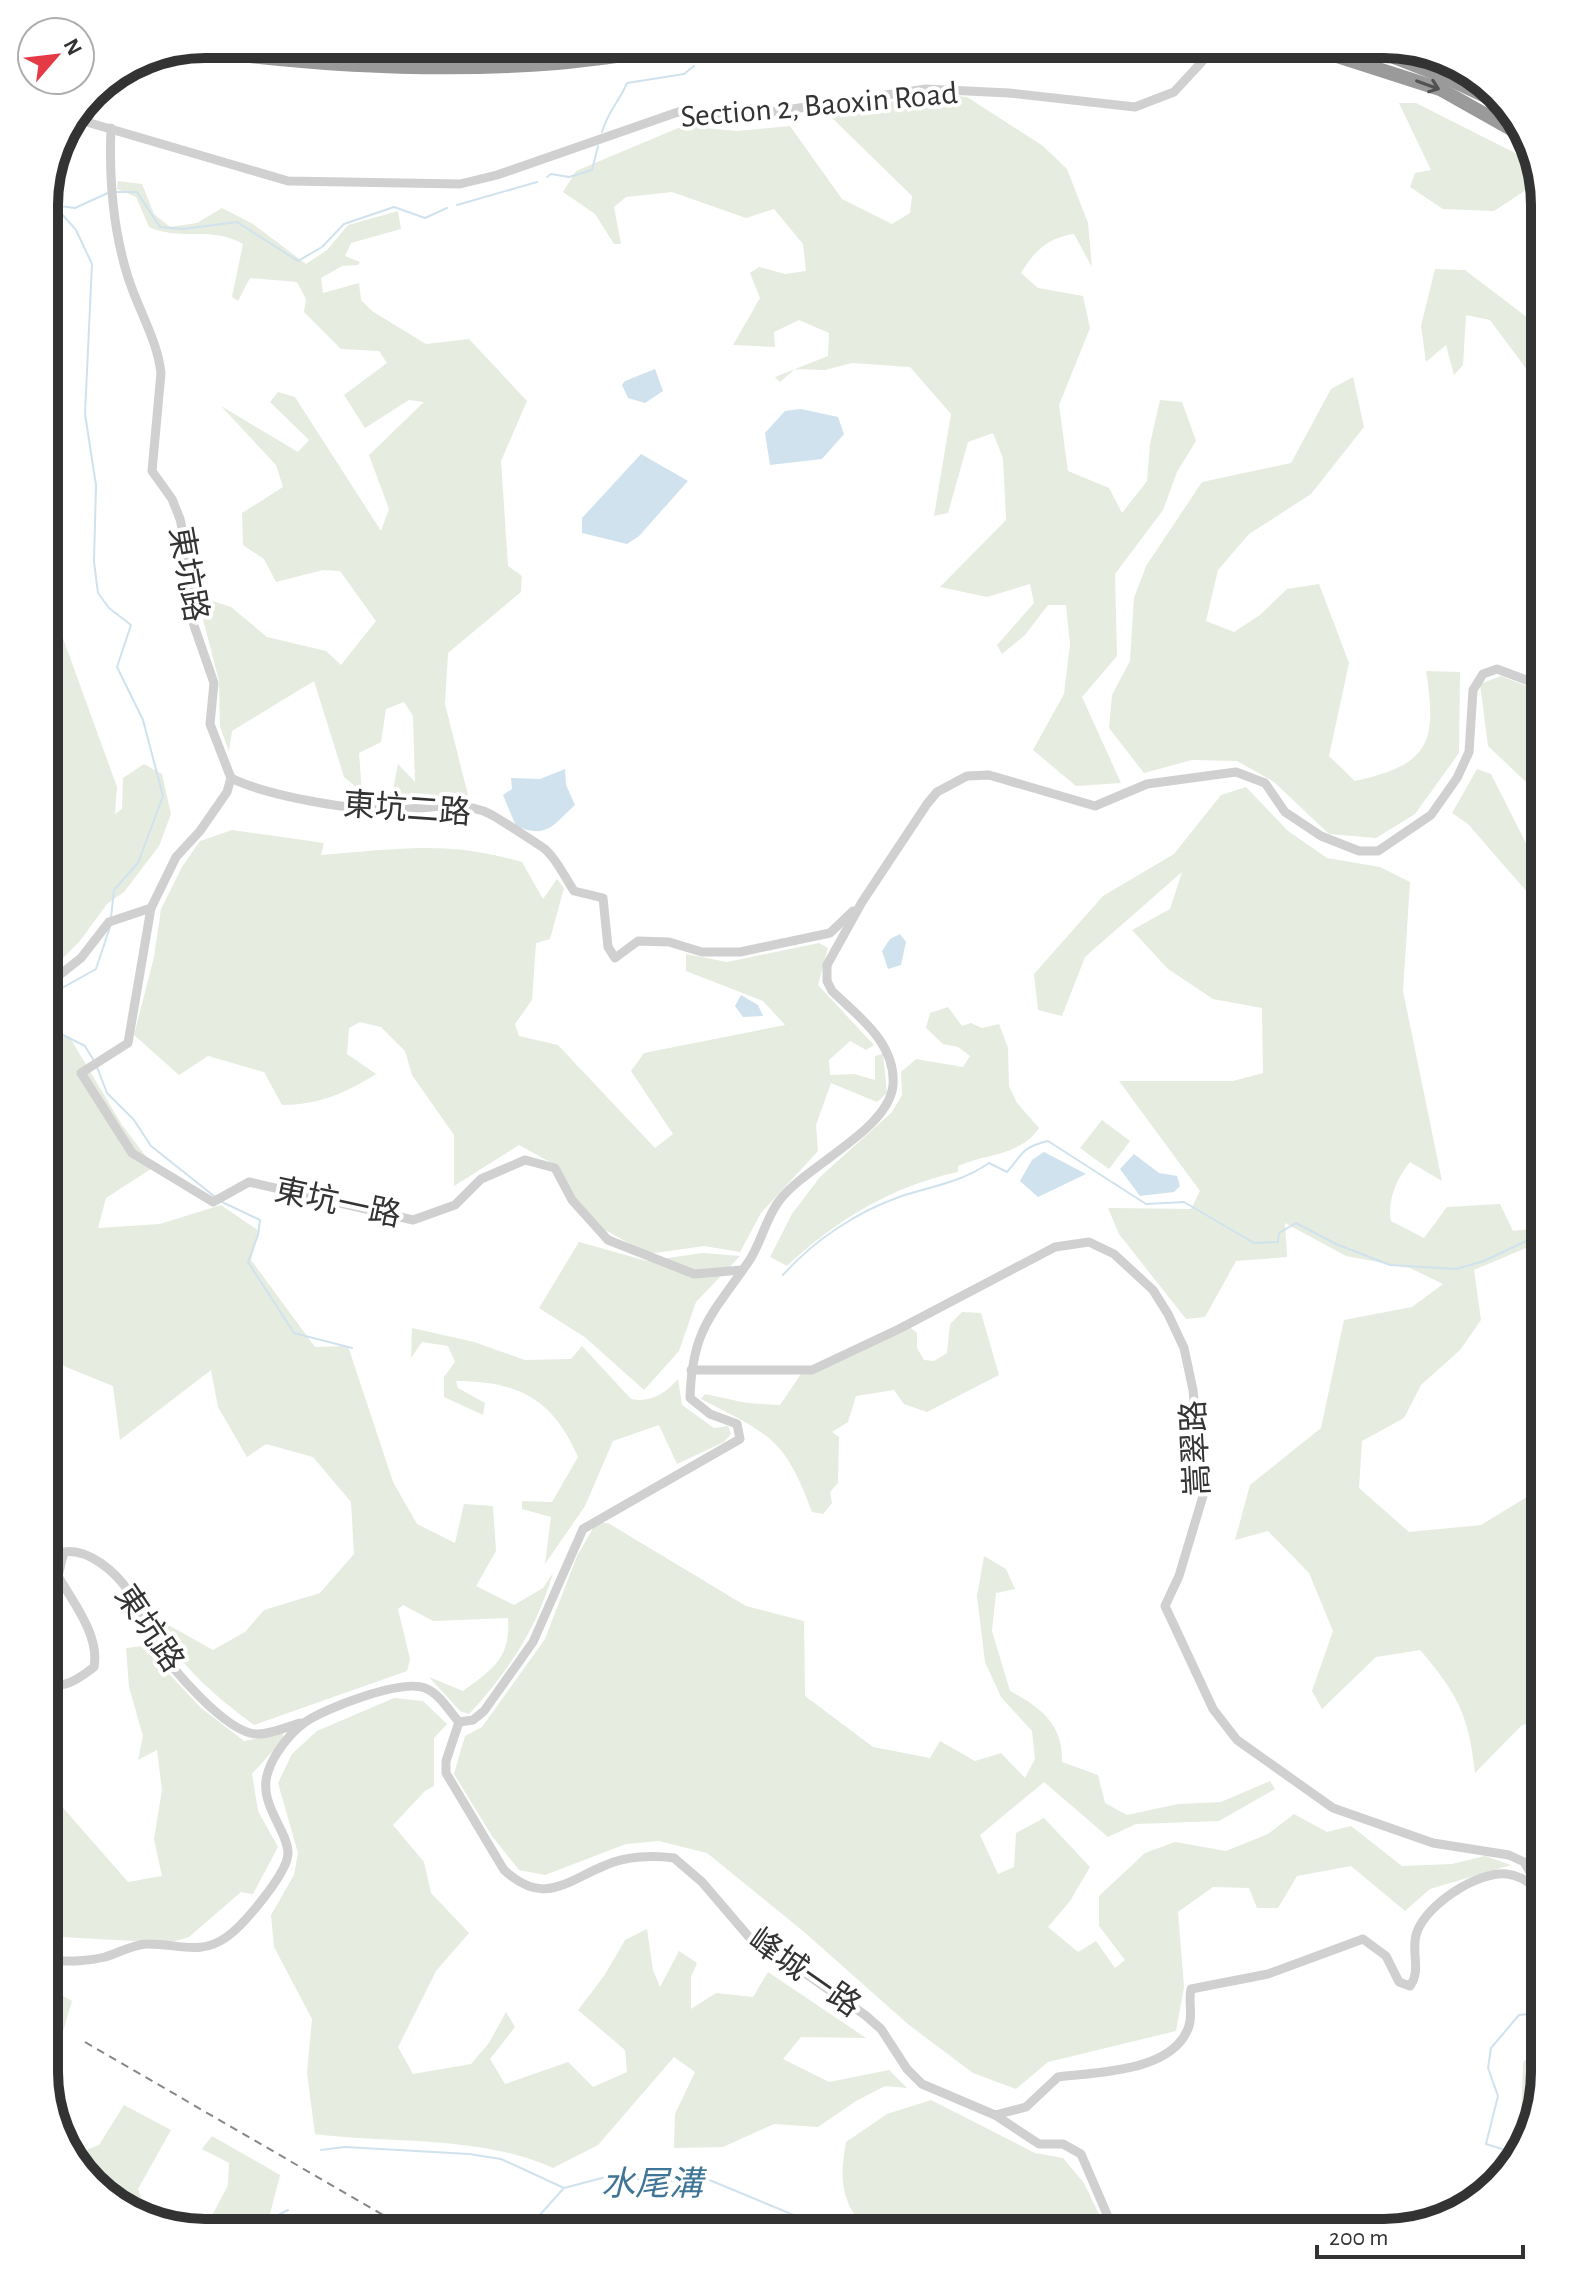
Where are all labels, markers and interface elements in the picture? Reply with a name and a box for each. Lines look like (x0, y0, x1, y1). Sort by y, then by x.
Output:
north arrow (16, 16, 96, 96)
text: N (59, 35, 86, 59)
street label: Section 2, Baoxin Road (679, 77, 959, 133)
one-way arrow (1415, 79, 1440, 93)
street label: 東坑路 (164, 524, 214, 624)
street label: 東坑二路 (342, 787, 472, 829)
street label: 東坑一路 (272, 1172, 404, 1232)
street label: 嵩翠路 (1176, 1399, 1214, 1497)
street label: 東坑路 (109, 1579, 191, 1677)
street label: 峰城一路 (743, 1921, 867, 2023)
water label: 水尾溝 (601, 2166, 707, 2202)
scale bar (1317, 2209, 1523, 2259)
text: 200 m (1329, 2226, 1388, 2250)

